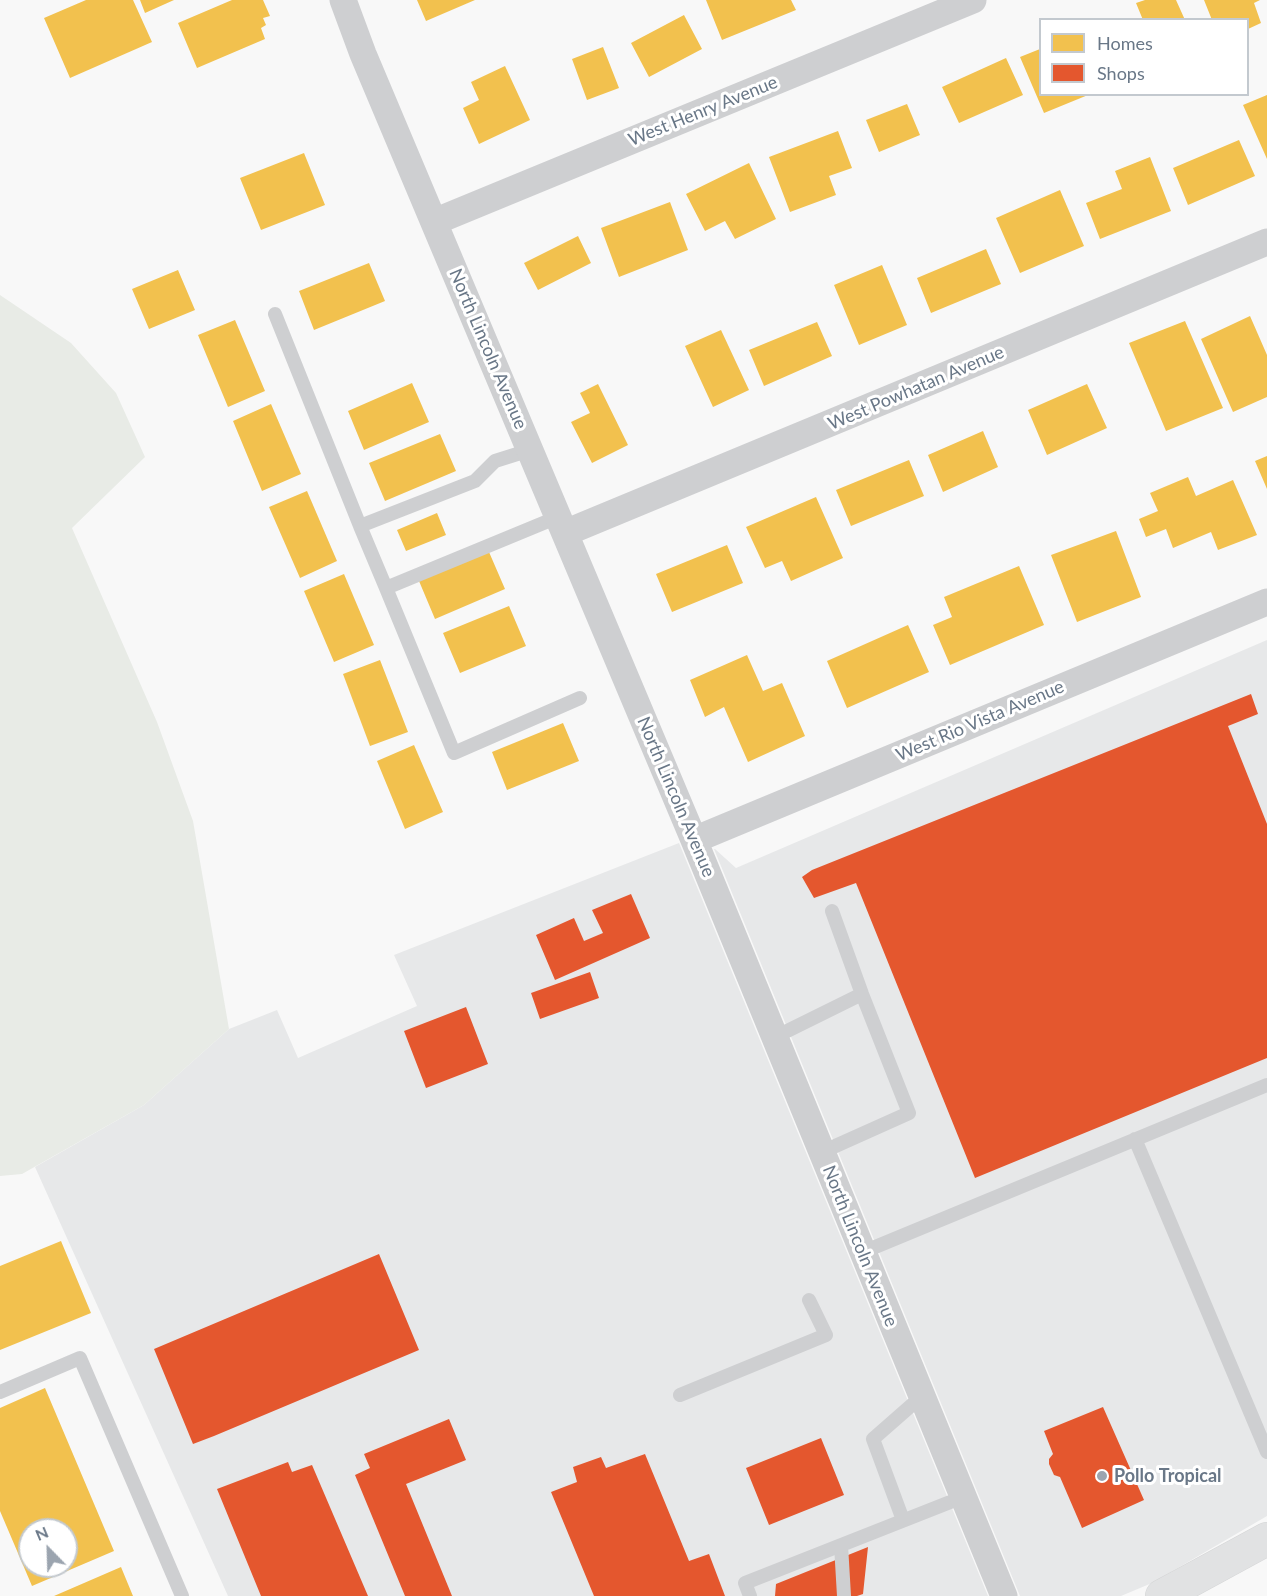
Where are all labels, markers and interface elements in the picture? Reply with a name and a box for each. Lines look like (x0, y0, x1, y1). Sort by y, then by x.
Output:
legend (1039, 18, 1249, 96)
text: Homes (1097, 32, 1153, 54)
text: Shops (1097, 62, 1145, 84)
street label: West Henry Avenue (625, 71, 781, 151)
street label: North Lincoln Avenue (444, 266, 532, 432)
street label: West Powhatan Avenue (825, 341, 1007, 435)
street label: West Rio Vista Avenue (893, 676, 1067, 766)
street label: North Lincoln Avenue (632, 714, 720, 880)
street label: North Lincoln Avenue (818, 1162, 902, 1330)
place label: Pollo Tropical (1114, 1465, 1222, 1487)
marker: Pollo Tropical (1095, 1469, 1109, 1483)
north arrow (18, 1518, 78, 1578)
text: N (32, 1522, 51, 1544)

